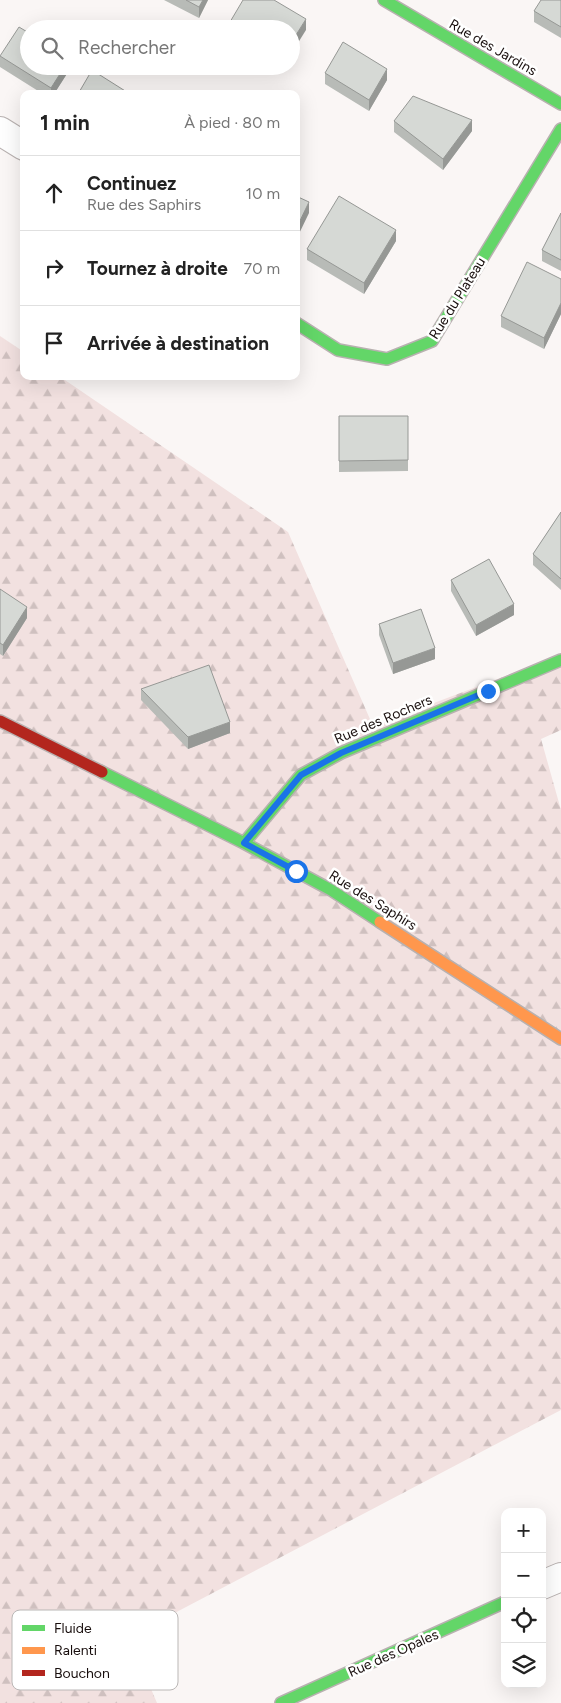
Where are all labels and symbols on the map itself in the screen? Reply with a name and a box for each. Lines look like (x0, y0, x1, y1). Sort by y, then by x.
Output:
street label: Rue des Jardins (446, 15, 540, 79)
street label: Rue du Plateau (425, 254, 489, 342)
route end (477, 680, 500, 703)
street label: Rue des Rochers (332, 691, 435, 748)
route start (285, 860, 308, 883)
street label: Rue des Saphirs (326, 867, 420, 934)
legend (12, 1610, 178, 1690)
text: Fluide (54, 1620, 92, 1637)
street label: Rue des Opales (345, 1626, 441, 1681)
text: Ralenti (54, 1642, 97, 1659)
text: Bouchon (54, 1665, 110, 1682)

